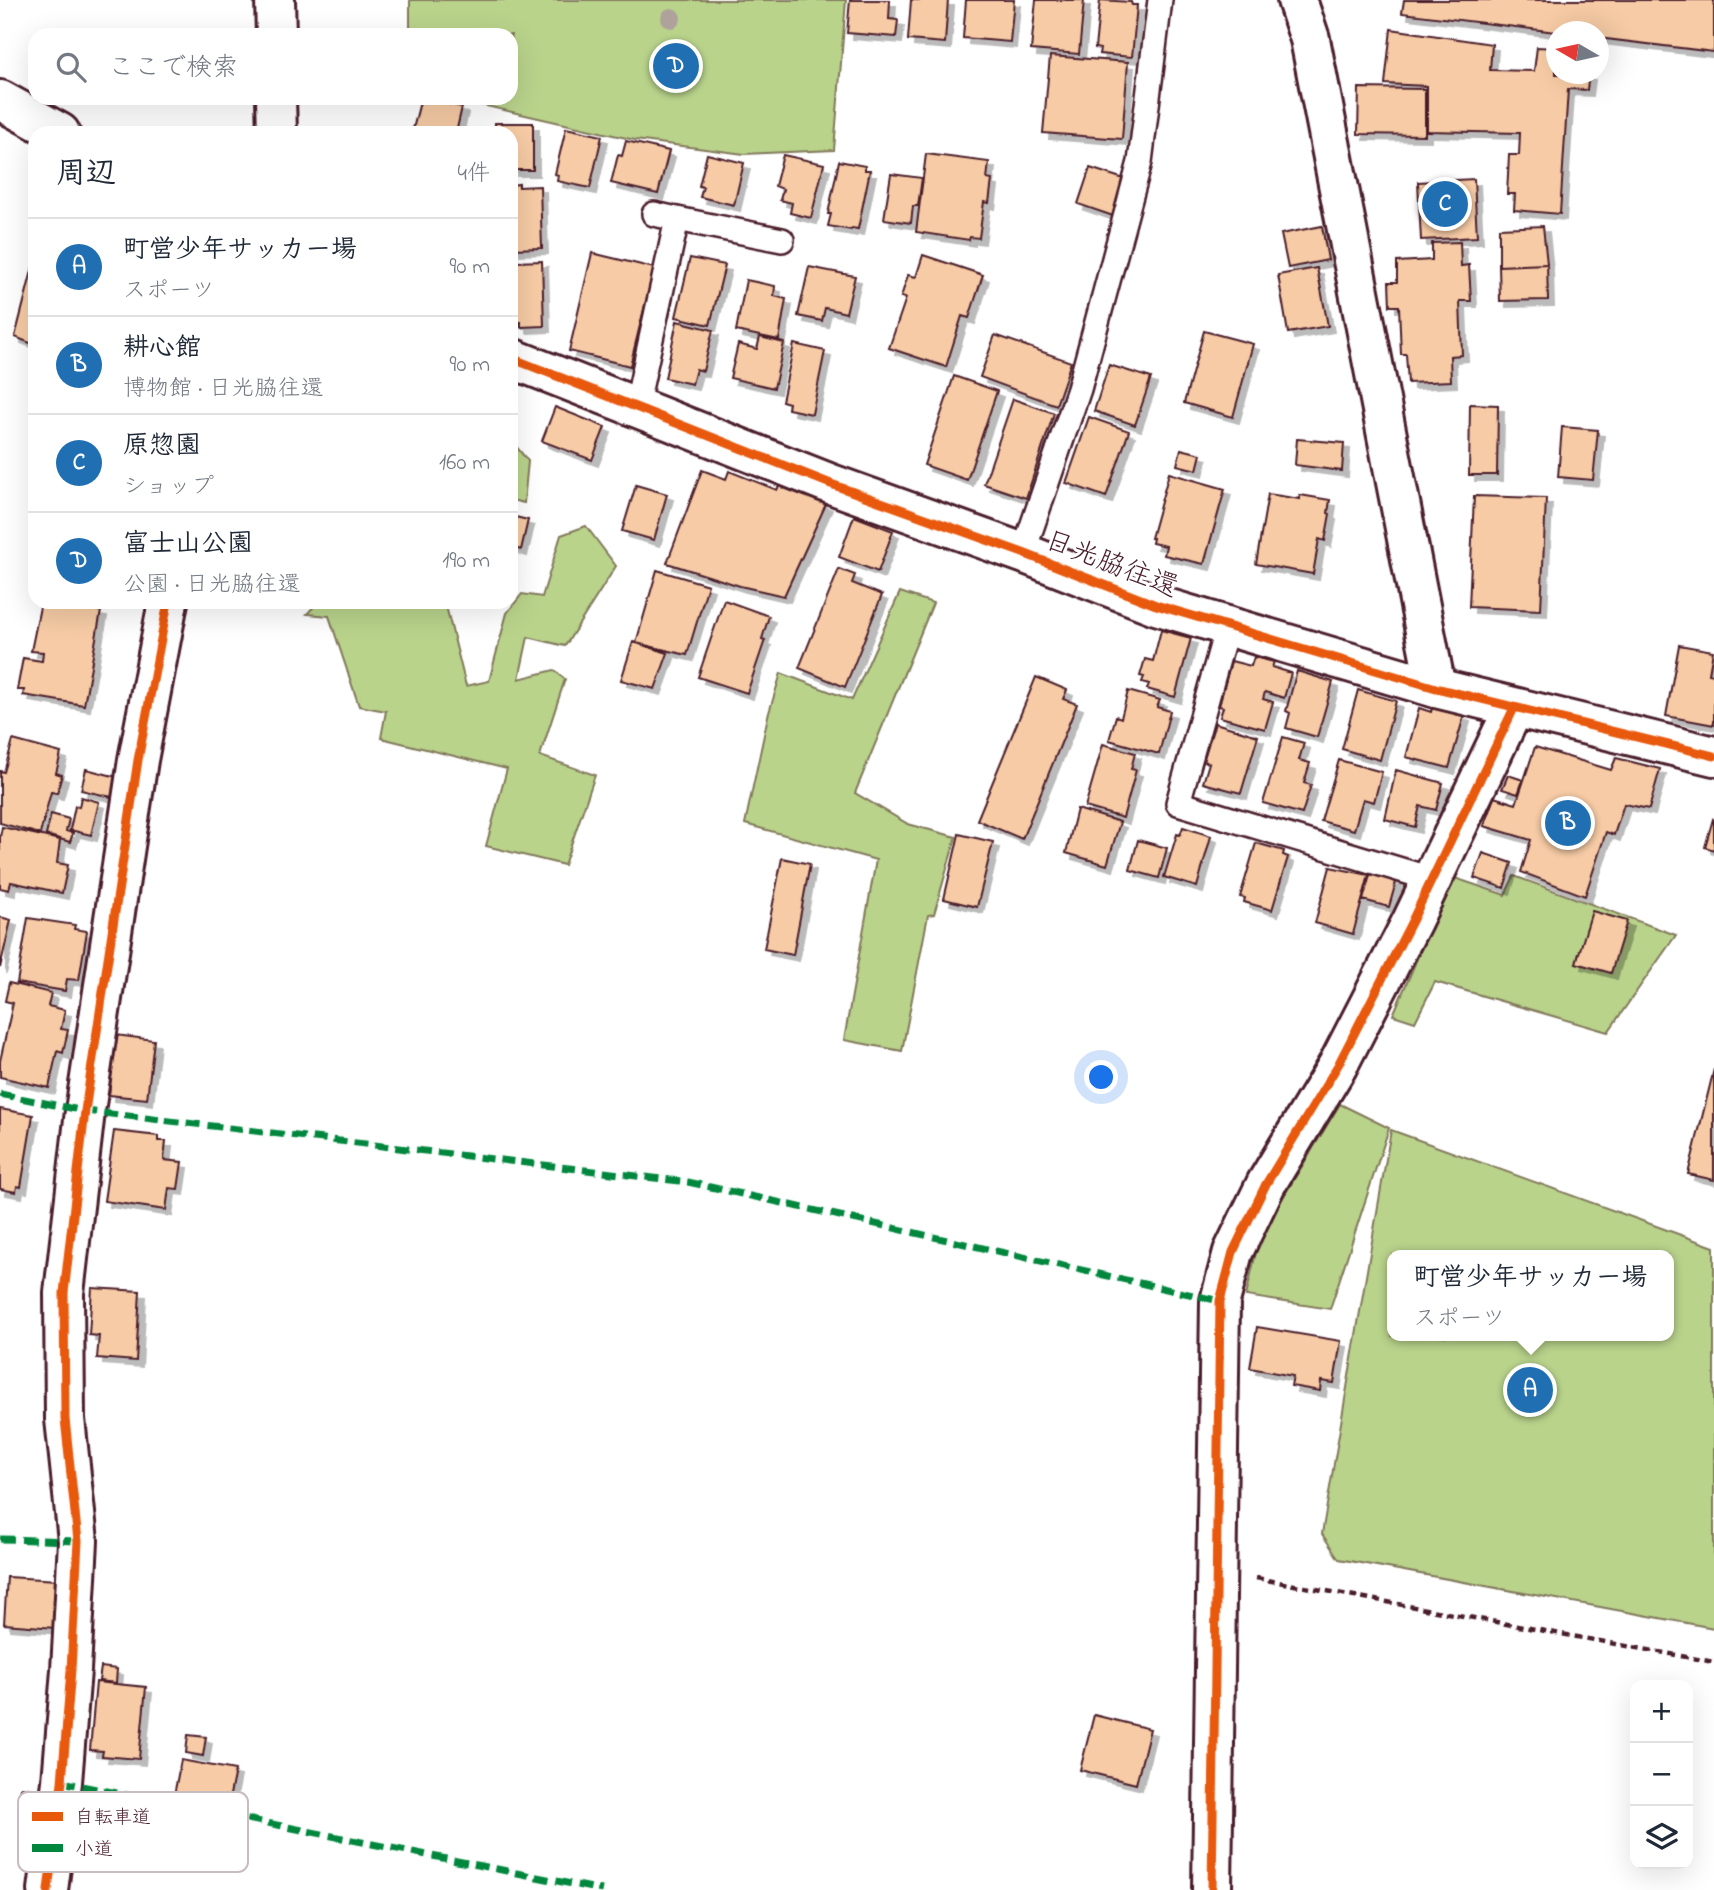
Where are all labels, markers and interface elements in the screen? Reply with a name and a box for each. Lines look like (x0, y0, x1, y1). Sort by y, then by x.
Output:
north arrow (1546, 21, 1609, 84)
search box (28, 28, 518, 105)
pin: D (653, 40, 699, 92)
icon: search (52, 48, 90, 86)
text: ここで検索 (108, 50, 238, 88)
text: 周辺 (56, 153, 116, 197)
text: 4件 (458, 158, 490, 191)
pin: C (1422, 178, 1468, 230)
text: 町営少年サッカー場 (123, 232, 357, 270)
text: A (72, 251, 86, 284)
text: 90 m (450, 251, 490, 284)
text: スポーツ (123, 275, 215, 308)
text: 耕心館 (123, 330, 201, 368)
text: B (71, 349, 87, 382)
text: 90 m (450, 349, 490, 382)
text: 博物館 · 日光脇往還 (123, 373, 323, 406)
text: 原惣園 (123, 428, 201, 466)
text: C (73, 447, 85, 480)
text: 160 m (439, 447, 490, 480)
text: ショップ (123, 471, 214, 504)
street label: 日光脇往還 (1038, 521, 1183, 609)
text: 富士山公園 (123, 526, 253, 564)
text: D (71, 545, 87, 578)
text: 190 m (442, 545, 490, 578)
text: 公園 · 日光脇往還 (123, 569, 300, 602)
pin: B (1545, 797, 1591, 849)
your location (1084, 1060, 1118, 1094)
popup (1387, 1250, 1674, 1341)
text: 町営少年サッカー場 (1413, 1260, 1648, 1298)
text: スポーツ (1413, 1303, 1505, 1336)
pin: A (1507, 1364, 1553, 1416)
map controls (1630, 1680, 1693, 1869)
button: + (1630, 1680, 1693, 1743)
button: − (1630, 1743, 1693, 1806)
legend (18, 1792, 248, 1872)
text: 自転車道 (75, 1805, 151, 1832)
button: layers (1630, 1806, 1693, 1869)
text: 小道 (75, 1837, 113, 1864)

